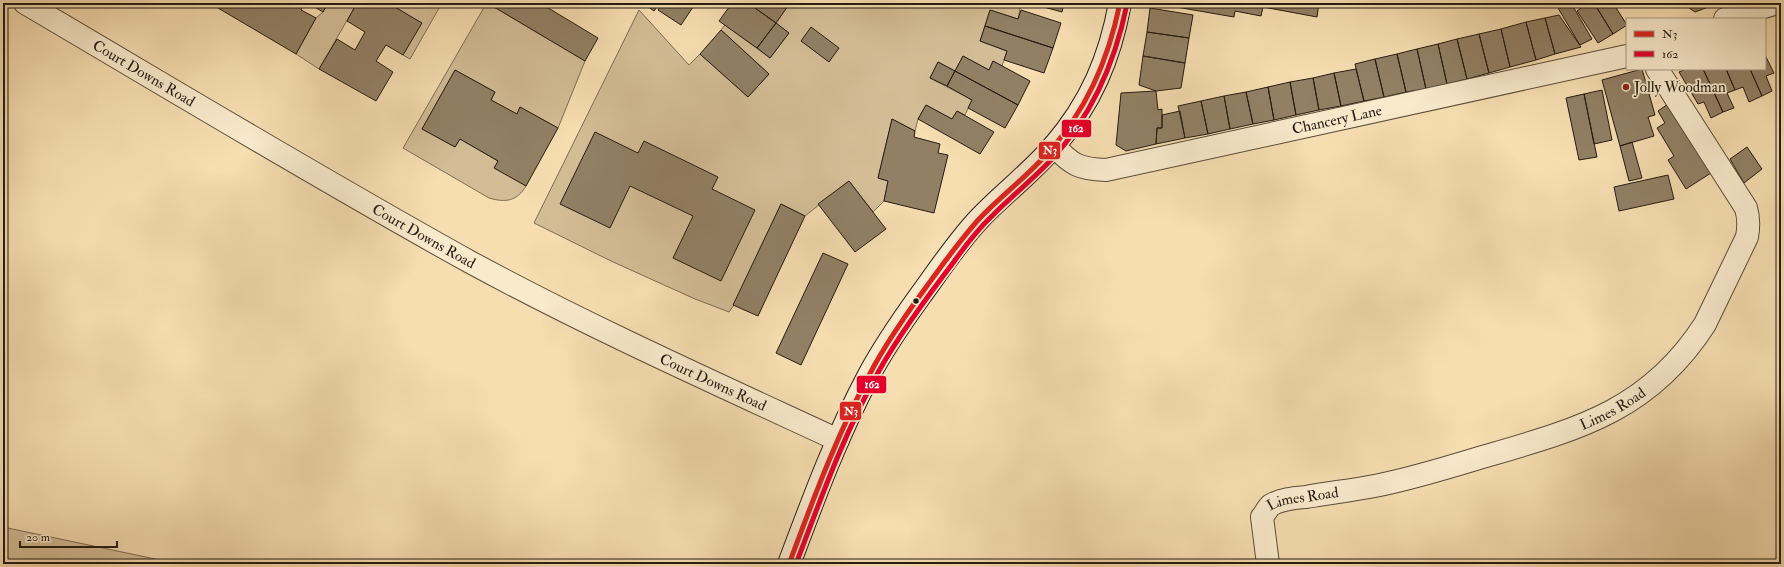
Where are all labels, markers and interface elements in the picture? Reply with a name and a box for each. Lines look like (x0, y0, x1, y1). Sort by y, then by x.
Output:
legend (1626, 18, 1766, 70)
text: N3 (1662, 27, 1677, 42)
street label: Court Downs Road (89, 36, 199, 111)
text: 162 (1662, 47, 1678, 62)
place label: Jolly Woodman (1633, 78, 1726, 98)
marker: Jolly Woodman (1621, 82, 1631, 92)
street label: Chancery Lane (1290, 100, 1384, 139)
line badge: 162 (1061, 119, 1092, 138)
text: 162 (1069, 122, 1084, 135)
line badge: N3 (1038, 141, 1061, 160)
text: N3 (1042, 144, 1057, 157)
street label: Court Downs Road (369, 199, 479, 273)
unlabelled marker (911, 296, 921, 306)
street label: Court Downs Road (657, 349, 770, 415)
line badge: 162 (856, 375, 887, 394)
text: 162 (865, 378, 880, 391)
street label: Limes Road (1577, 383, 1650, 434)
line badge: N3 (839, 401, 862, 421)
text: N3 (843, 405, 858, 418)
street label: Limes Road (1263, 482, 1340, 515)
scale bar (20, 523, 117, 549)
text: 20 m (26, 530, 51, 545)

